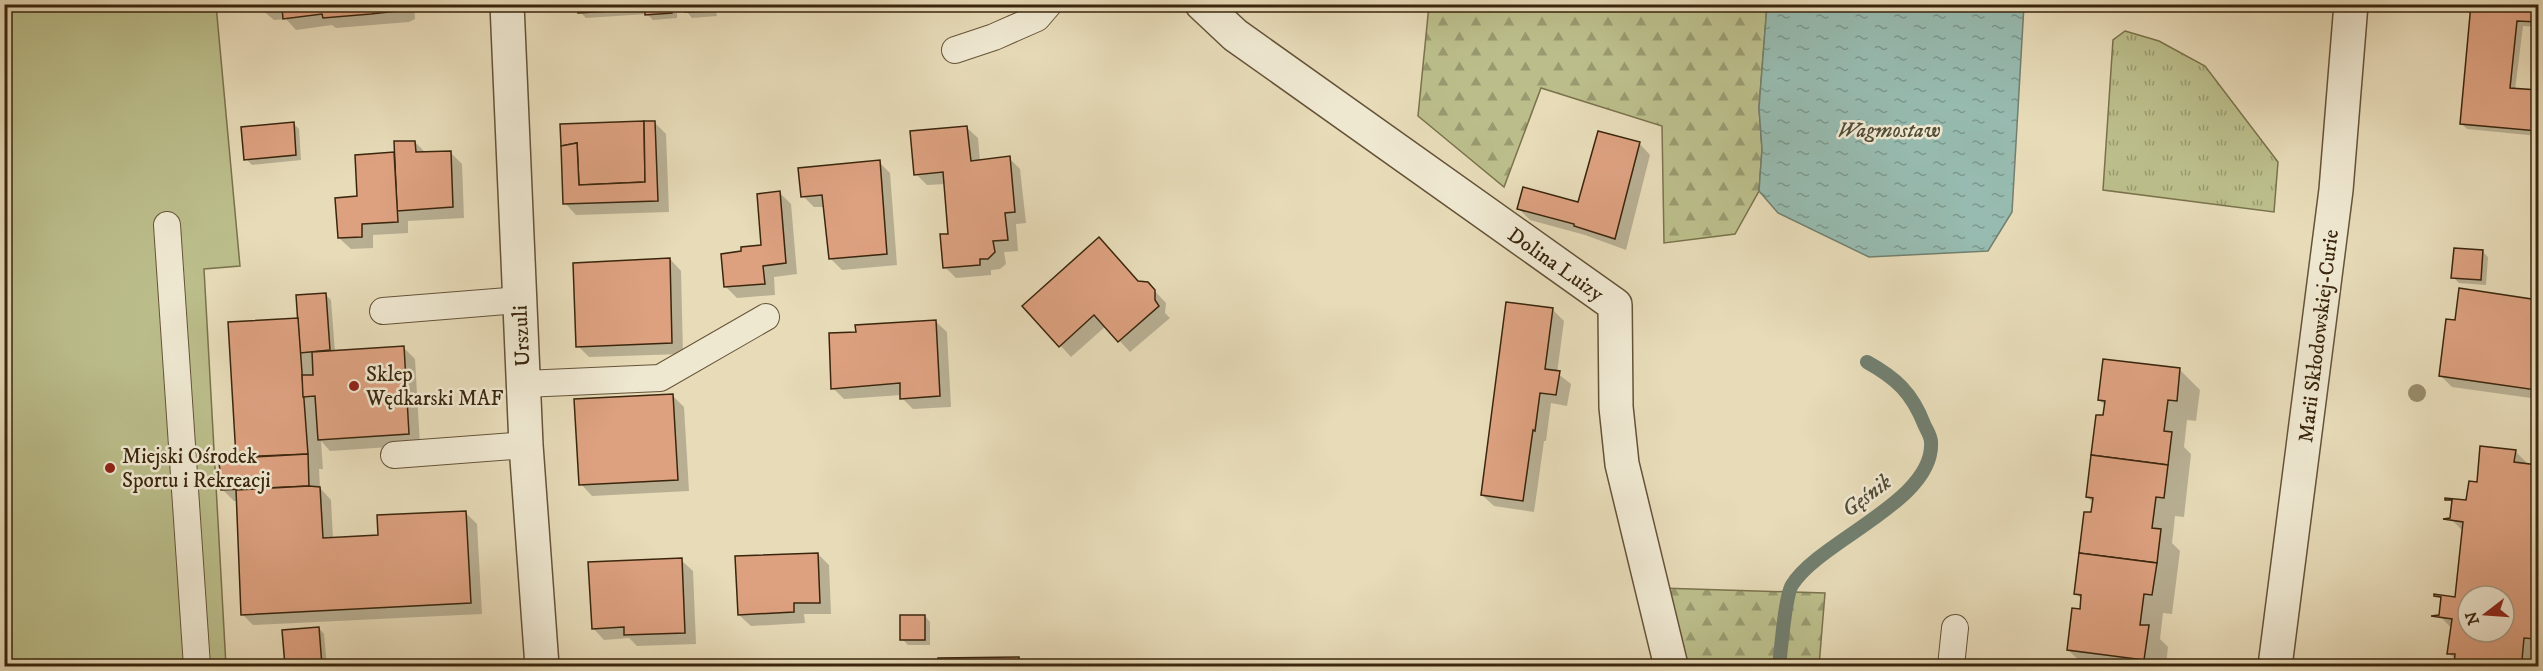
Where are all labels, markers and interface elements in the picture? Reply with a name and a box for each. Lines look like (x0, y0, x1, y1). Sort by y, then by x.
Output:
water label: Wagmostaw (1837, 117, 1941, 144)
street label: Dolina Luizy (1502, 222, 1609, 308)
street label: Marii Skłodowskiej-Curie (2293, 228, 2345, 444)
street label: Urszuli (507, 305, 537, 367)
place label: Sklep Wędkarski MAF (365, 362, 503, 412)
marker: Sklep Wędkarski MAF (347, 379, 361, 393)
place label: Miejski Ośrodek Sportu i Rekreacji (122, 444, 271, 494)
marker: Miejski Ośrodek Sportu i Rekreacji (103, 461, 117, 475)
water label: Gęśnik (1837, 468, 1898, 524)
north arrow (2456, 584, 2516, 644)
text: N (2461, 609, 2484, 627)

